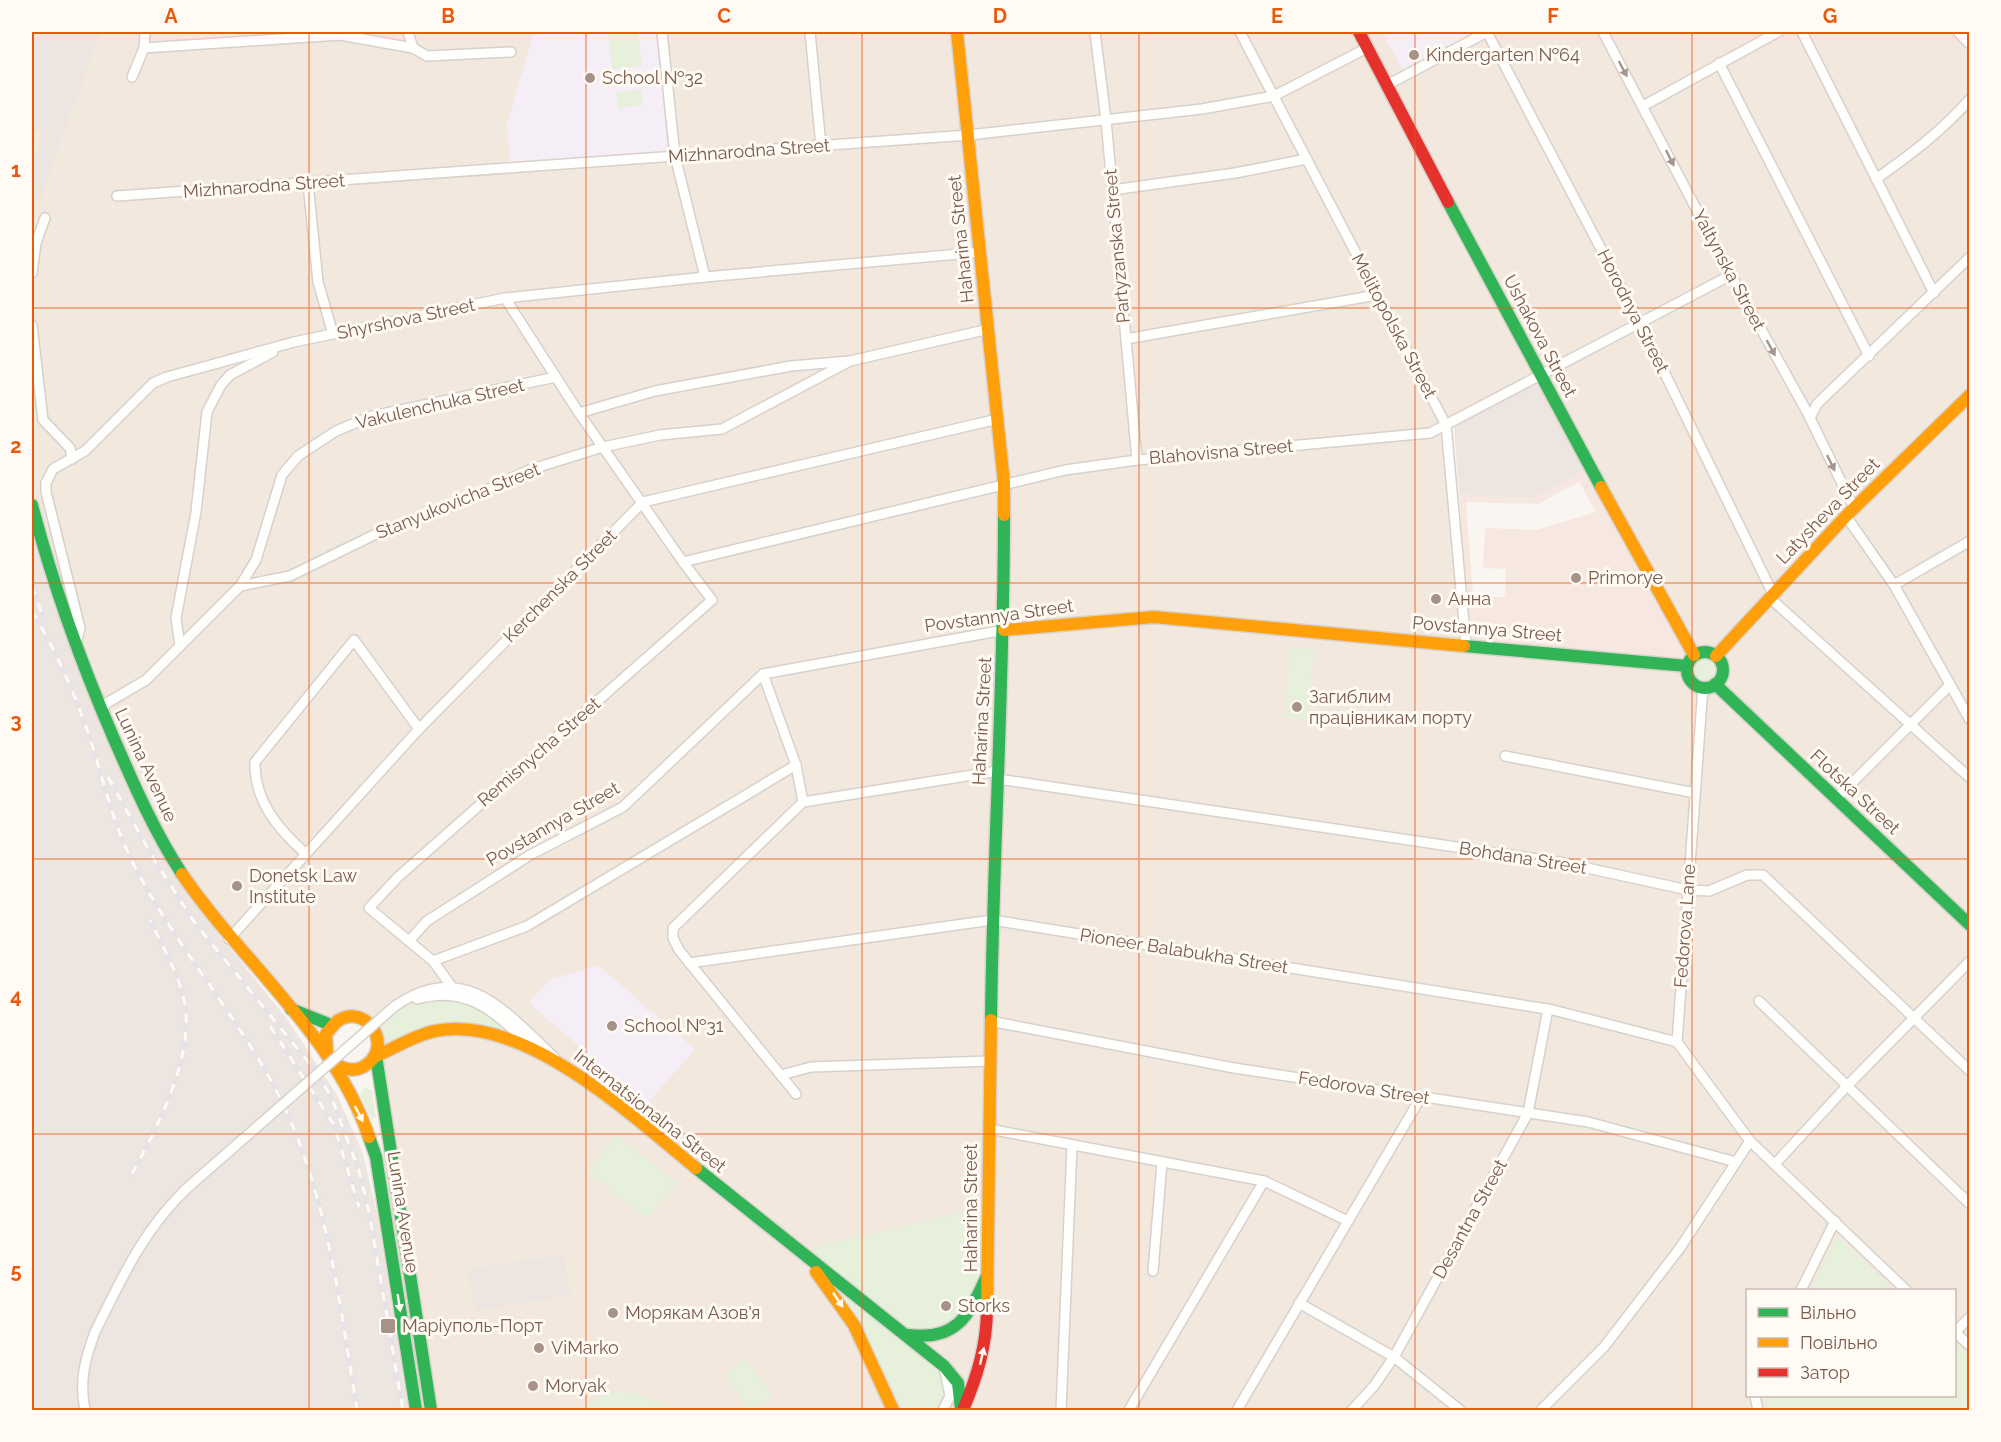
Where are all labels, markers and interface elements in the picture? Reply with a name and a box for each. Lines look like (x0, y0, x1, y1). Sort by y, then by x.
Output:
text: A (164, 4, 178, 28)
text: B (441, 4, 455, 28)
text: C (717, 4, 731, 28)
text: D (993, 4, 1007, 28)
text: E (1271, 4, 1283, 28)
text: F (1547, 4, 1559, 28)
text: G (1823, 4, 1837, 28)
place label: Kindergarten №64 (1426, 44, 1580, 65)
marker: Kindergarten №64 (1407, 48, 1421, 62)
one-way arrow (1618, 60, 1628, 77)
place label: School №32 (602, 67, 703, 88)
marker: School №32 (583, 71, 597, 85)
street label: Mizhnarodna Street (667, 134, 831, 167)
one-way arrow (1665, 149, 1675, 166)
text: 1 (11, 158, 21, 182)
street label: Partyzanska Street (1099, 168, 1134, 324)
street label: Mizhnarodna Street (182, 169, 346, 202)
street label: Haharina Street (943, 174, 978, 304)
street label: Yaltynska Street (1689, 206, 1770, 334)
street label: Horodnya Street (1593, 245, 1674, 376)
street label: Melitopolska Street (1347, 250, 1441, 402)
street label: Ushakova Street (1499, 271, 1582, 401)
street label: Shyrshova Street (335, 294, 477, 343)
one-way arrow (1766, 340, 1777, 356)
street label: Vakulenchuka Street (354, 374, 526, 433)
text: 2 (10, 434, 22, 458)
street label: Blahovisna Street (1148, 435, 1294, 468)
street label: Latysheva Street (1772, 453, 1883, 568)
one-way arrow (1827, 455, 1836, 472)
street label: Stanyukovicha Street (373, 458, 543, 543)
street label: Kerchenska Street (499, 525, 621, 647)
place label: Primorye (1588, 567, 1663, 588)
marker: Primorye (1569, 571, 1583, 585)
place label: Анна (1448, 588, 1491, 609)
marker: Анна (1429, 592, 1443, 606)
street label: Povstannya Street (923, 595, 1075, 636)
street label: Povstannya Street (1411, 612, 1563, 645)
street label: Haharina Street (968, 656, 995, 786)
place label: Загиблим працівникам порту (1309, 686, 1472, 728)
street label: Remisnycha Street (473, 693, 604, 811)
marker: Загиблим працівникам порту (1290, 700, 1304, 714)
street label: Lunina Avenue (111, 705, 182, 825)
text: 3 (10, 709, 22, 733)
street label: Flotska Street (1806, 745, 1904, 838)
street label: Povstannya Street (483, 777, 623, 870)
street label: Bohdana Street (1458, 837, 1588, 878)
street label: Fedorova Lane (1670, 863, 1699, 989)
place label: Donetsk Law Institute (249, 865, 357, 907)
marker: Donetsk Law Institute (230, 879, 244, 893)
street label: Pioneer Balabukha Street (1078, 924, 1290, 977)
text: 4 (10, 984, 22, 1008)
place label: School №31 (624, 1015, 724, 1036)
marker: School №31 (605, 1019, 619, 1033)
street label: Internatsionalna Street (570, 1045, 731, 1177)
street label: Fedorova Street (1297, 1067, 1431, 1108)
one-way arrow (354, 1106, 364, 1123)
street label: Haharina Street (960, 1144, 981, 1272)
street label: Lunina Avenue (383, 1149, 424, 1275)
street label: Desantna Street (1428, 1155, 1511, 1282)
text: 5 (10, 1259, 22, 1283)
legend (1746, 1289, 1956, 1397)
one-way arrow (832, 1292, 844, 1308)
one-way arrow (395, 1294, 404, 1313)
place label: Storks (958, 1295, 1010, 1316)
marker: Storks (939, 1299, 953, 1313)
place label: Морякам Азов'я (625, 1302, 760, 1323)
text: Вільно (1800, 1302, 1856, 1323)
marker: Морякам Азов'я (606, 1306, 620, 1320)
place label: Маріуполь-Порт (402, 1315, 544, 1336)
marker: Маріуполь-Порт (379, 1317, 397, 1335)
text: Повільно (1800, 1332, 1878, 1353)
place label: ViMarko (551, 1337, 619, 1358)
marker: ViMarko (532, 1341, 546, 1355)
one-way arrow (978, 1346, 988, 1365)
text: Затор (1800, 1362, 1850, 1383)
place label: Moryak (545, 1375, 607, 1396)
marker: Moryak (526, 1379, 540, 1393)

